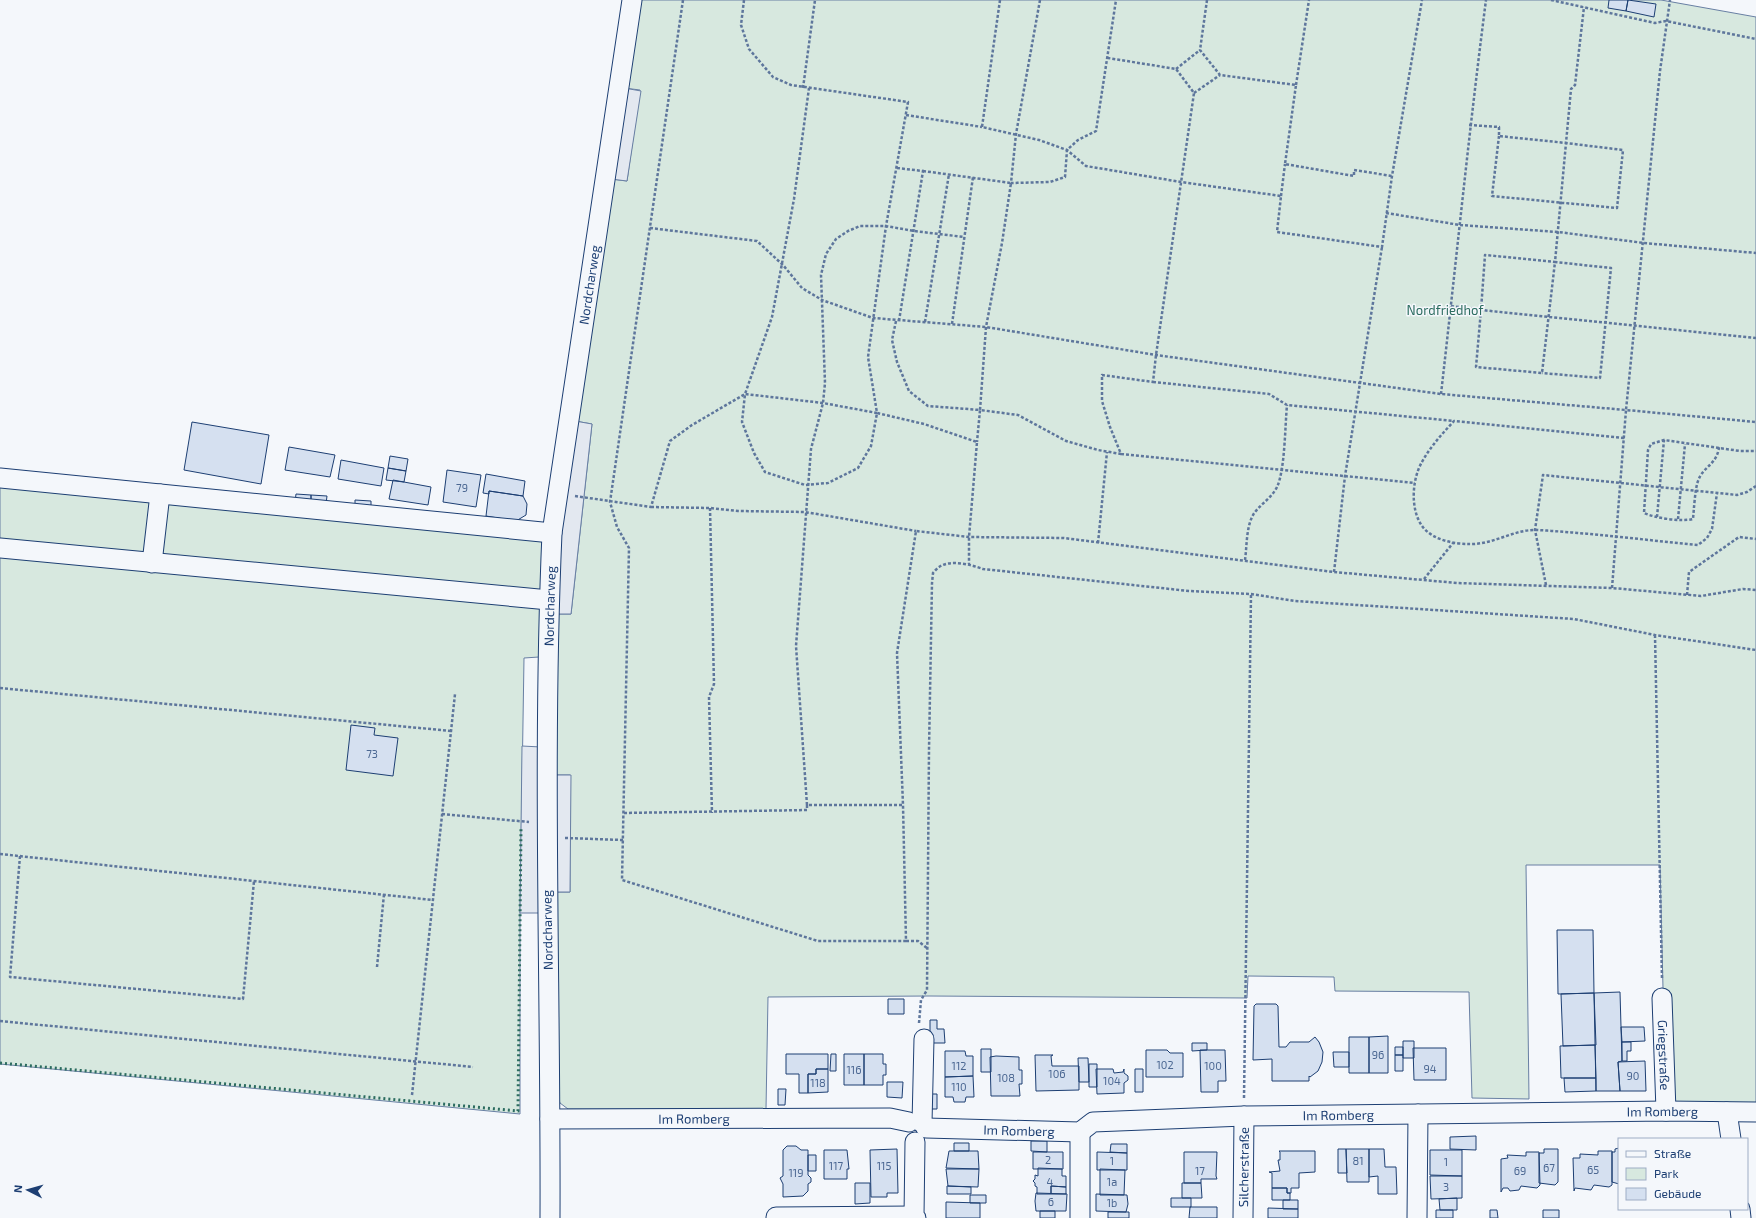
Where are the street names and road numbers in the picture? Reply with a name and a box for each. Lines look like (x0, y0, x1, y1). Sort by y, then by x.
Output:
street label: Nordcharweg (575, 244, 603, 326)
street label: Nordcharweg (540, 566, 559, 646)
street label: Nordcharweg (538, 890, 556, 970)
street label: Griegstraße (1655, 1019, 1673, 1091)
street label: Im Romberg (1627, 1103, 1698, 1119)
street label: Im Romberg (1303, 1106, 1374, 1123)
street label: Im Romberg (658, 1110, 730, 1127)
street label: Im Romberg (983, 1121, 1055, 1139)
street label: Silcherstraße (1235, 1127, 1252, 1207)

